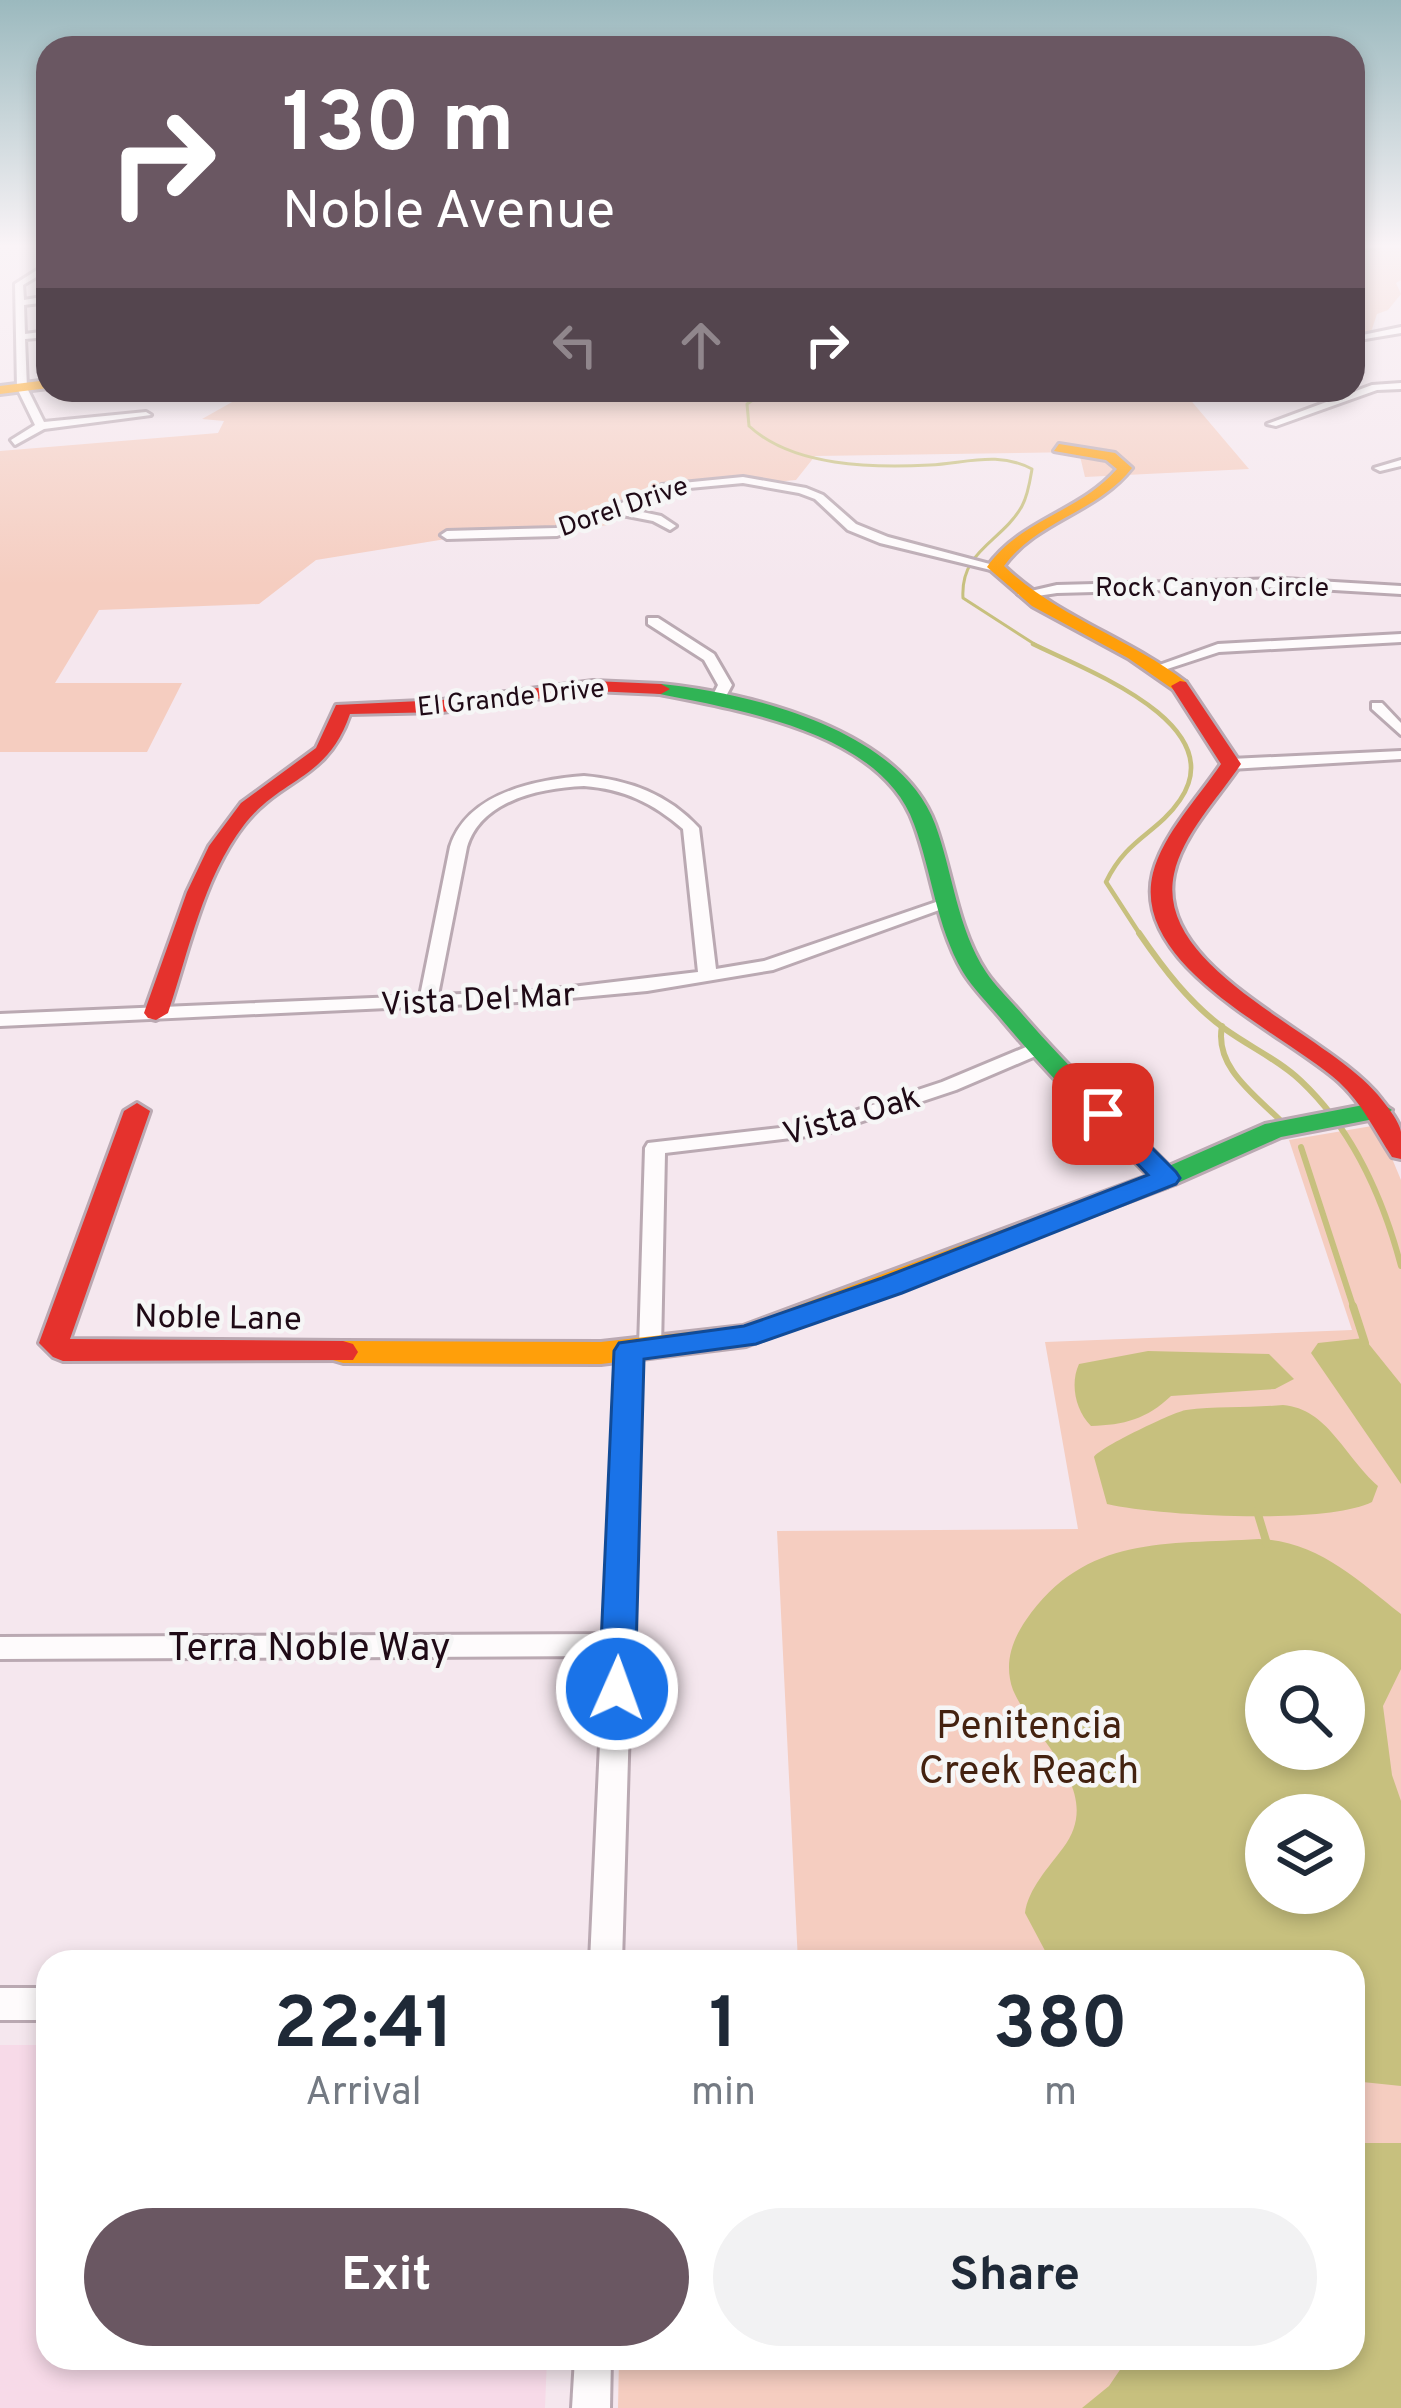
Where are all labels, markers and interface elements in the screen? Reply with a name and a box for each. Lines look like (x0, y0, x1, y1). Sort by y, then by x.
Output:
text: 130 m (282, 75, 514, 181)
icon: right (84, 84, 240, 240)
text: Noble Avenue (282, 179, 615, 248)
icon: left (542, 312, 608, 378)
icon: ahead (668, 312, 734, 378)
icon: right (794, 312, 860, 378)
street label: Dorel Drive (554, 470, 693, 546)
street label: Rock Canyon Circle (1095, 572, 1329, 606)
street label: El Grande Drive (416, 672, 607, 726)
street label: Vista Del Mar (380, 976, 577, 1028)
pin (1052, 1063, 1154, 1165)
street label: Vista Oak (779, 1078, 926, 1157)
icon: arrive (1070, 1081, 1136, 1147)
street label: Noble Lane (134, 1298, 302, 1342)
street label: Terra Noble Way (167, 1626, 451, 1675)
position arrow (554, 1626, 680, 1752)
map controls (1245, 1650, 1365, 1914)
button: search (1245, 1650, 1365, 1770)
park label: Penitencia Creek Reach (919, 1704, 1139, 1798)
button: layers (1245, 1794, 1365, 1914)
text: 22:41 (273, 1982, 454, 2074)
text: 1 (709, 1982, 738, 2074)
text: 380 (993, 1982, 1128, 2074)
text: Arrival (305, 2070, 422, 2119)
text: min (691, 2070, 756, 2119)
text: m (1044, 2070, 1077, 2119)
button: Exit (84, 2208, 689, 2346)
button: Share (713, 2208, 1317, 2346)

